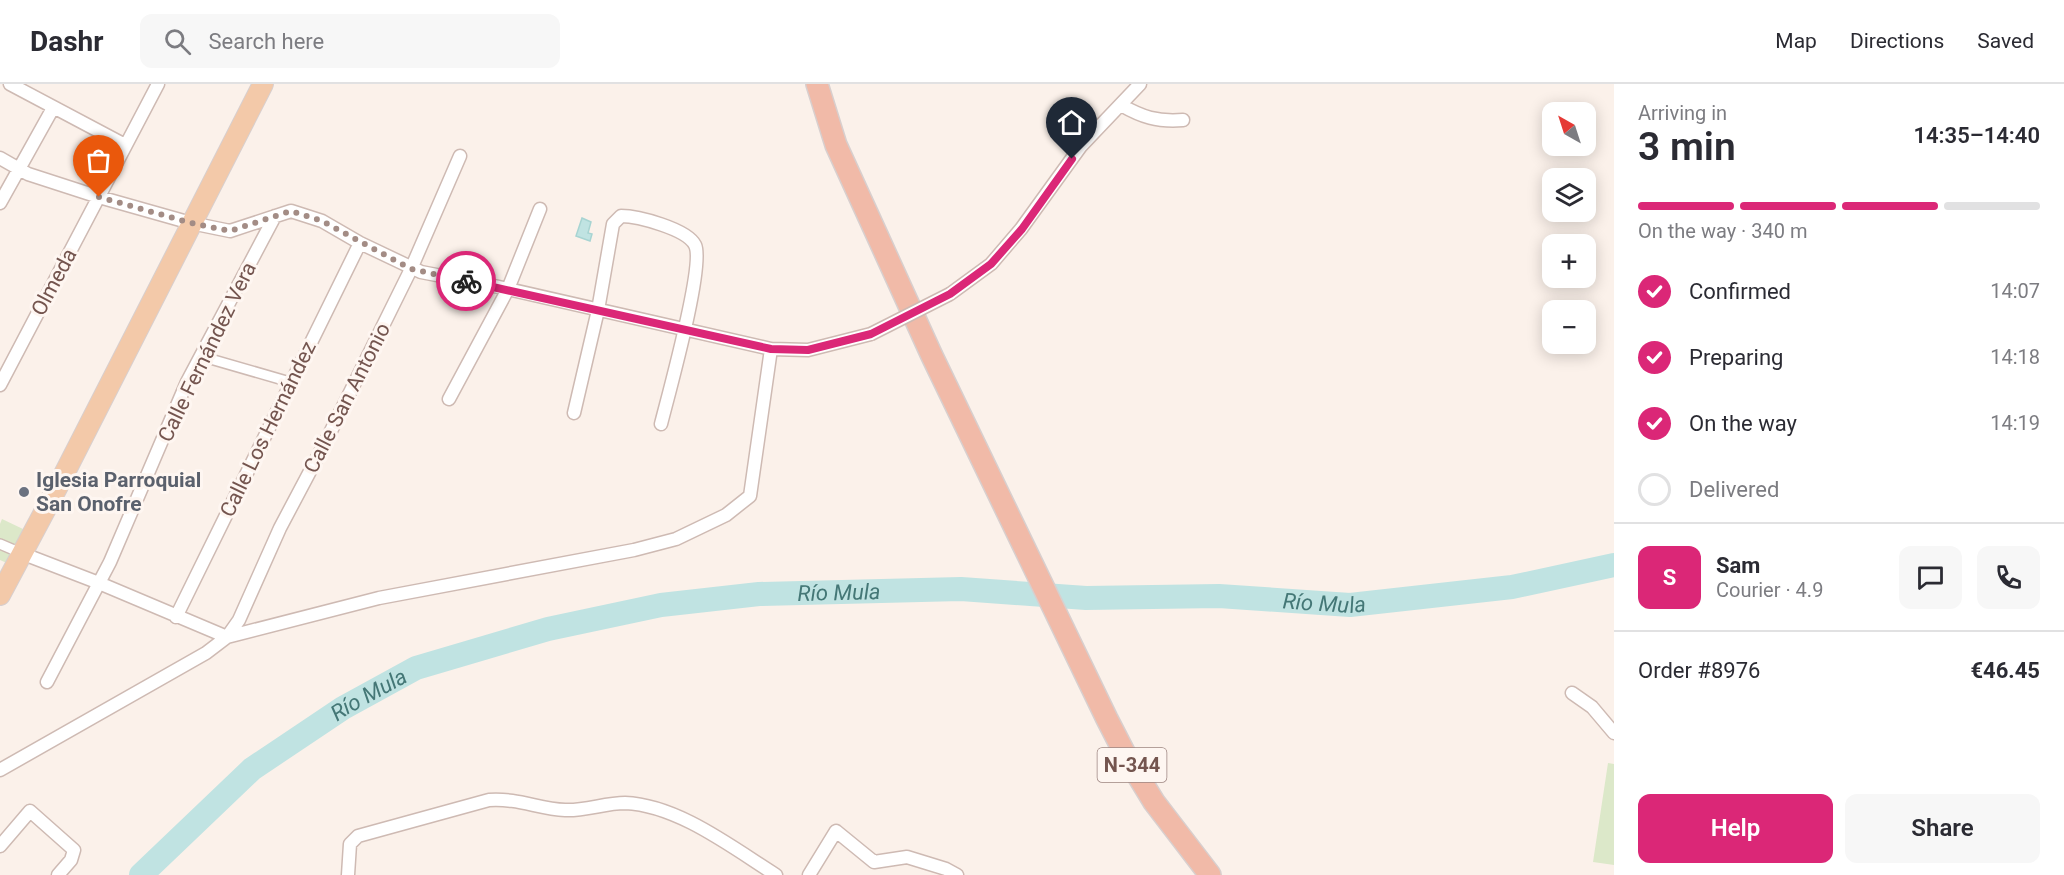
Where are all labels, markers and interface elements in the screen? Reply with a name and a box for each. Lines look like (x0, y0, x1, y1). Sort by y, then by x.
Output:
search box (140, 14, 560, 68)
text: Dashr (30, 25, 104, 58)
icon: search (161, 25, 194, 58)
text: Search here (209, 29, 324, 54)
text: Map (1775, 29, 1817, 53)
text: Directions (1850, 29, 1944, 53)
text: Saved (1977, 29, 2034, 53)
pin (1046, 97, 1097, 159)
text: Arriving in (1638, 101, 1727, 125)
north arrow (1542, 102, 1596, 156)
map controls (1542, 102, 1596, 354)
icon: home (1055, 106, 1088, 139)
text: 14:35–14:40 (1913, 123, 2040, 148)
text: 3 min (1638, 124, 1736, 170)
pin (73, 135, 124, 197)
icon: bag (82, 144, 115, 177)
button: layers (1542, 168, 1596, 222)
text: On the way · 340 m (1638, 219, 1807, 243)
button: + (1542, 234, 1596, 288)
street label: Olmeda (26, 244, 82, 320)
courier (436, 251, 496, 311)
street label: Calle Fernández Vera (153, 258, 261, 446)
icon: bike (450, 265, 483, 298)
icon: check (1638, 275, 1671, 308)
text: Confirmed (1689, 279, 1791, 304)
text: 14:07 (1990, 279, 2040, 303)
button: − (1542, 300, 1596, 354)
street label: Calle San Antonio (299, 319, 395, 477)
street label: Calle Los Hernández (215, 337, 321, 521)
icon: check (1638, 341, 1671, 374)
text: Preparing (1689, 345, 1783, 370)
text: 14:18 (1990, 345, 2040, 369)
icon: check (1638, 407, 1671, 440)
text: On the way (1689, 411, 1797, 436)
text: 14:19 (1990, 411, 2040, 435)
place label: Iglesia Parroquial San Onofre (36, 468, 201, 516)
text: Delivered (1689, 477, 1779, 502)
marker: Iglesia Parroquial San Onofre (17, 485, 31, 499)
button: chat (1899, 546, 1962, 609)
button: phone (1977, 546, 2040, 609)
text: Sam (1716, 553, 1760, 578)
text: S (1663, 565, 1676, 590)
water label: Río Mula (797, 578, 881, 606)
text: Courier · 4.9 (1716, 578, 1823, 602)
water label: Río Mula (1282, 588, 1367, 618)
text: Order #8976 (1638, 658, 1760, 683)
text: €46.45 (1971, 658, 2040, 683)
water label: Río Mula (326, 663, 411, 725)
road number: N-344 (1098, 748, 1166, 782)
button: Help (1638, 794, 1833, 863)
button: Share (1845, 794, 2040, 863)

